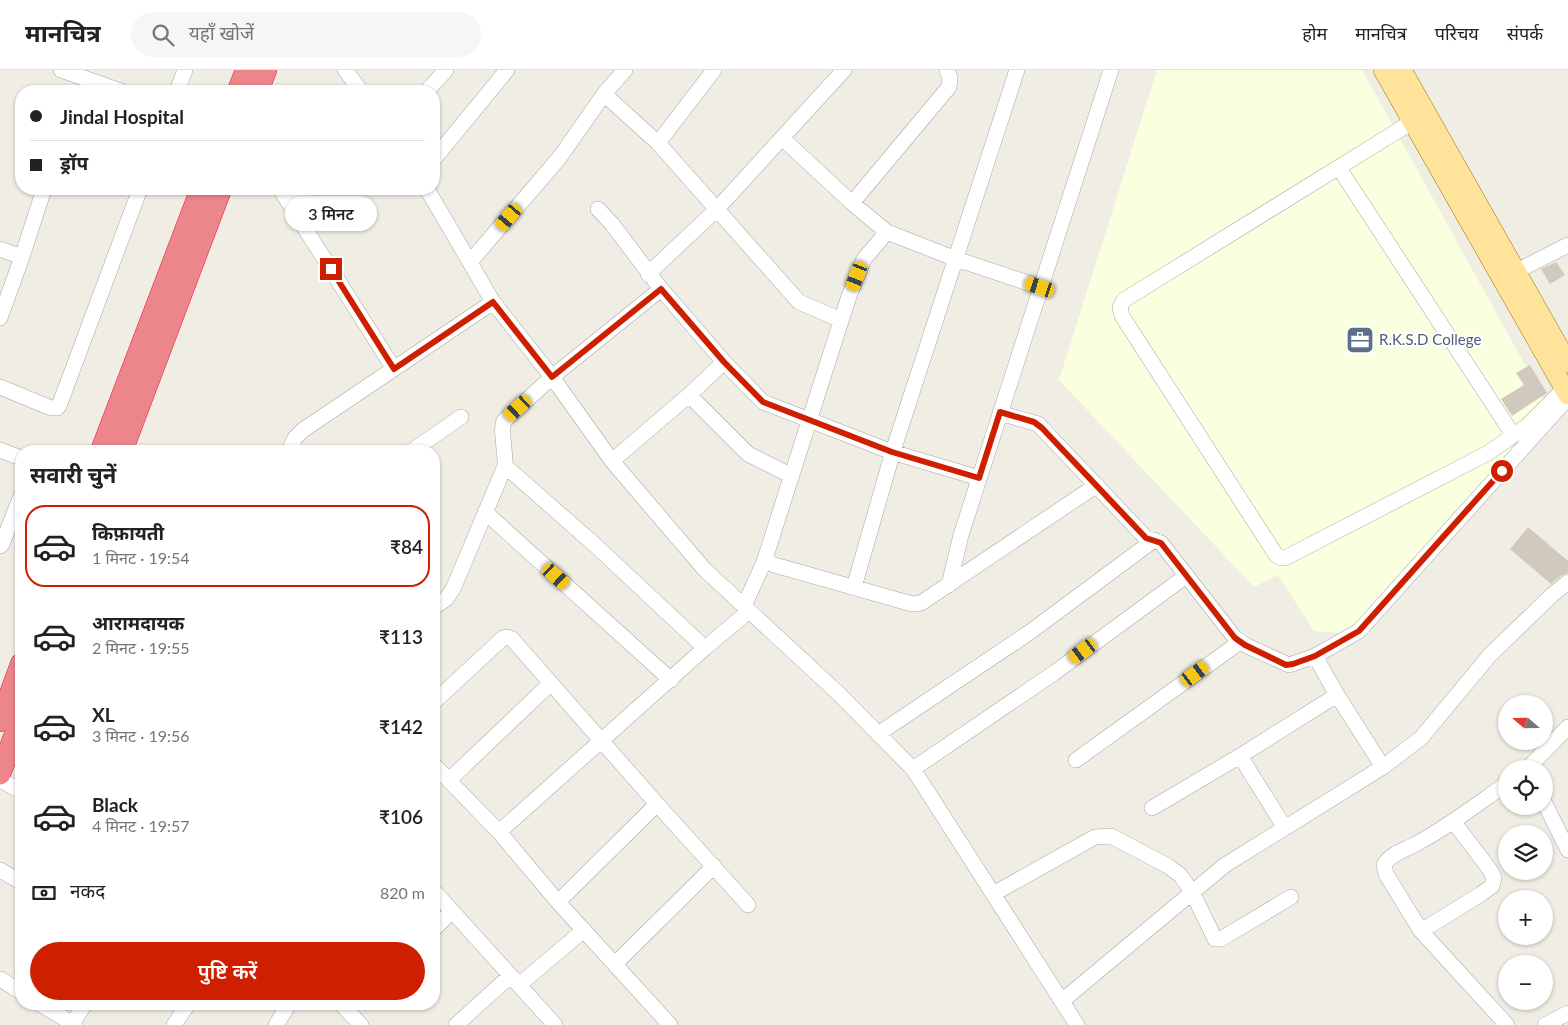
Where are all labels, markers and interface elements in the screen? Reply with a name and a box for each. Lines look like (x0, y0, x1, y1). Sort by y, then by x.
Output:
search box (131, 12, 481, 57)
text: मानचित्र (25, 18, 101, 47)
icon: search (149, 21, 177, 49)
text: यहाँ खोजें (189, 21, 254, 44)
text: होम (1302, 22, 1327, 44)
text: मानचित्र (1355, 22, 1407, 44)
text: परिचय (1435, 22, 1479, 44)
text: संपर्क (1507, 22, 1543, 44)
text: Jindal Hospital (60, 105, 184, 128)
text: ड्रॉप (60, 151, 88, 174)
callout: 3 मिनट (285, 196, 377, 232)
car (493, 201, 524, 233)
text: 3 मिनट (308, 204, 354, 223)
route end (320, 258, 342, 280)
car (844, 259, 869, 293)
car (1023, 275, 1056, 299)
office icon: R.K.S.D College (1345, 325, 1375, 355)
place label: R.K.S.D College (1379, 330, 1481, 348)
car (501, 392, 534, 424)
route start (1491, 460, 1513, 482)
text: सवारी चुनें (30, 461, 116, 488)
text: किफ़ायती (92, 521, 164, 544)
icon: car (32, 524, 77, 569)
text: ₹84 (390, 535, 423, 558)
text: 1 मिनट · 19:54 (92, 548, 190, 567)
car (539, 560, 572, 592)
text: आरामदायक (92, 611, 184, 634)
icon: car (32, 614, 77, 659)
text: ₹113 (379, 625, 423, 648)
car (1066, 636, 1099, 666)
text: 2 मिनट · 19:55 (92, 638, 190, 657)
car (1178, 659, 1211, 689)
north arrow (1498, 695, 1552, 750)
map controls (1498, 695, 1553, 1010)
text: XL (92, 703, 115, 726)
icon: car (32, 704, 77, 749)
text: ₹142 (379, 715, 423, 738)
text: 3 मिनट · 19:56 (92, 726, 190, 745)
button: locate (1498, 760, 1553, 815)
text: Black (92, 793, 138, 816)
icon: car (32, 794, 77, 839)
text: ₹106 (379, 805, 423, 828)
text: 4 मिनट · 19:57 (92, 816, 190, 835)
button: layers (1498, 825, 1553, 880)
icon: cash (30, 879, 58, 907)
text: नकद (70, 879, 105, 902)
text: 820 m (380, 883, 425, 902)
button: + (1498, 890, 1553, 945)
button: पुष्टि करें (30, 942, 425, 1000)
button: − (1498, 955, 1553, 1010)

